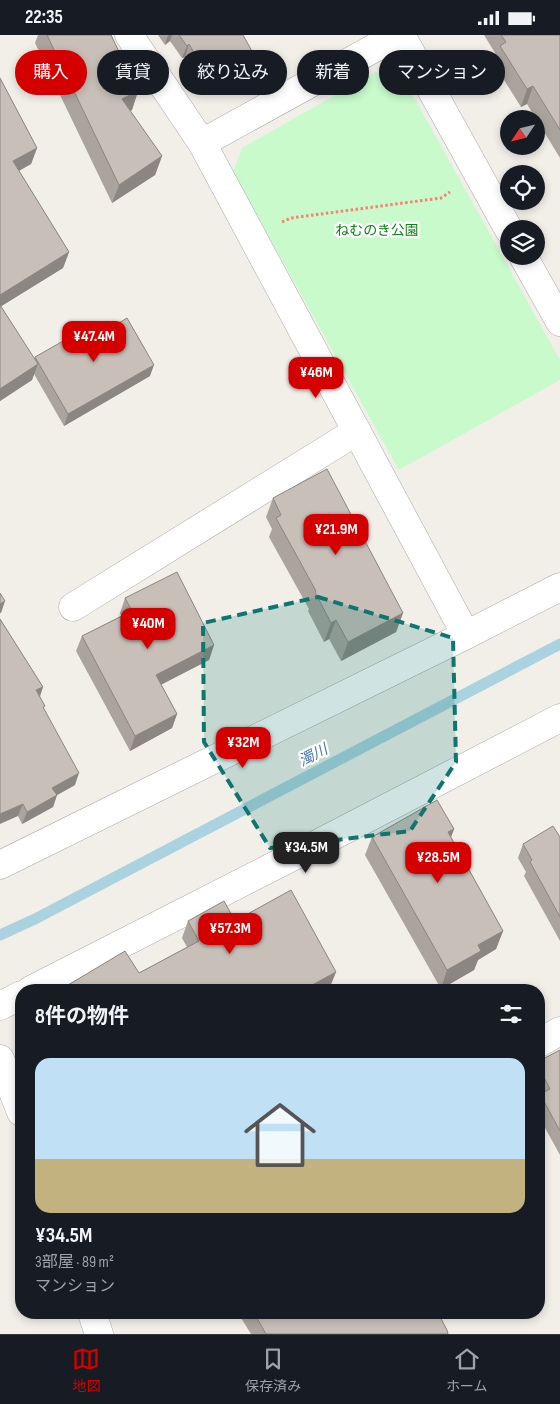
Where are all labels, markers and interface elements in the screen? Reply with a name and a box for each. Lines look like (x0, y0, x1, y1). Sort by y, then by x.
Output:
text: 22:35 (25, 6, 63, 29)
chip: 購入 (15, 50, 87, 95)
chip: 賃貸 (97, 50, 169, 95)
chip: 絞り込み (179, 50, 287, 95)
chip: 新着 (297, 50, 369, 95)
chip: マンション (379, 50, 505, 95)
north arrow (500, 110, 545, 155)
map controls (500, 110, 545, 265)
button: locate (500, 165, 545, 210)
button: layers (500, 220, 545, 265)
park label: ねむのき公園 (335, 222, 419, 239)
pin: ¥47.4M (53, 321, 135, 363)
text: ¥47.4M (73, 327, 115, 346)
pin: ¥46M (286, 357, 346, 399)
text: ¥46M (299, 363, 333, 382)
pin: ¥21.9M (295, 513, 377, 556)
text: ¥21.9M (314, 520, 358, 539)
pin: ¥40M (118, 607, 178, 650)
text: ¥40M (131, 614, 165, 633)
pin: ¥32M (213, 727, 273, 769)
text: ¥32M (227, 733, 259, 752)
water label: 濁川 (296, 739, 333, 771)
pin: ¥34.5M (265, 831, 347, 874)
text: ¥34.5M (284, 838, 328, 857)
pin: ¥28.5M (397, 841, 479, 884)
text: ¥28.5M (416, 848, 460, 867)
pin: ¥57.3M (189, 913, 271, 955)
text: ¥57.3M (209, 919, 251, 938)
icon: filters (497, 1000, 525, 1028)
text: 8件の物件 (35, 1004, 129, 1029)
icon: home (235, 1090, 325, 1180)
text: ¥34.5M (35, 1223, 92, 1248)
text: 3部屋 · 89 m² (35, 1253, 114, 1272)
text: マンション (35, 1277, 115, 1296)
tab: 地図 (72, 1345, 100, 1395)
tab: 保存済み (245, 1345, 301, 1395)
tab: ホーム (446, 1345, 488, 1395)

